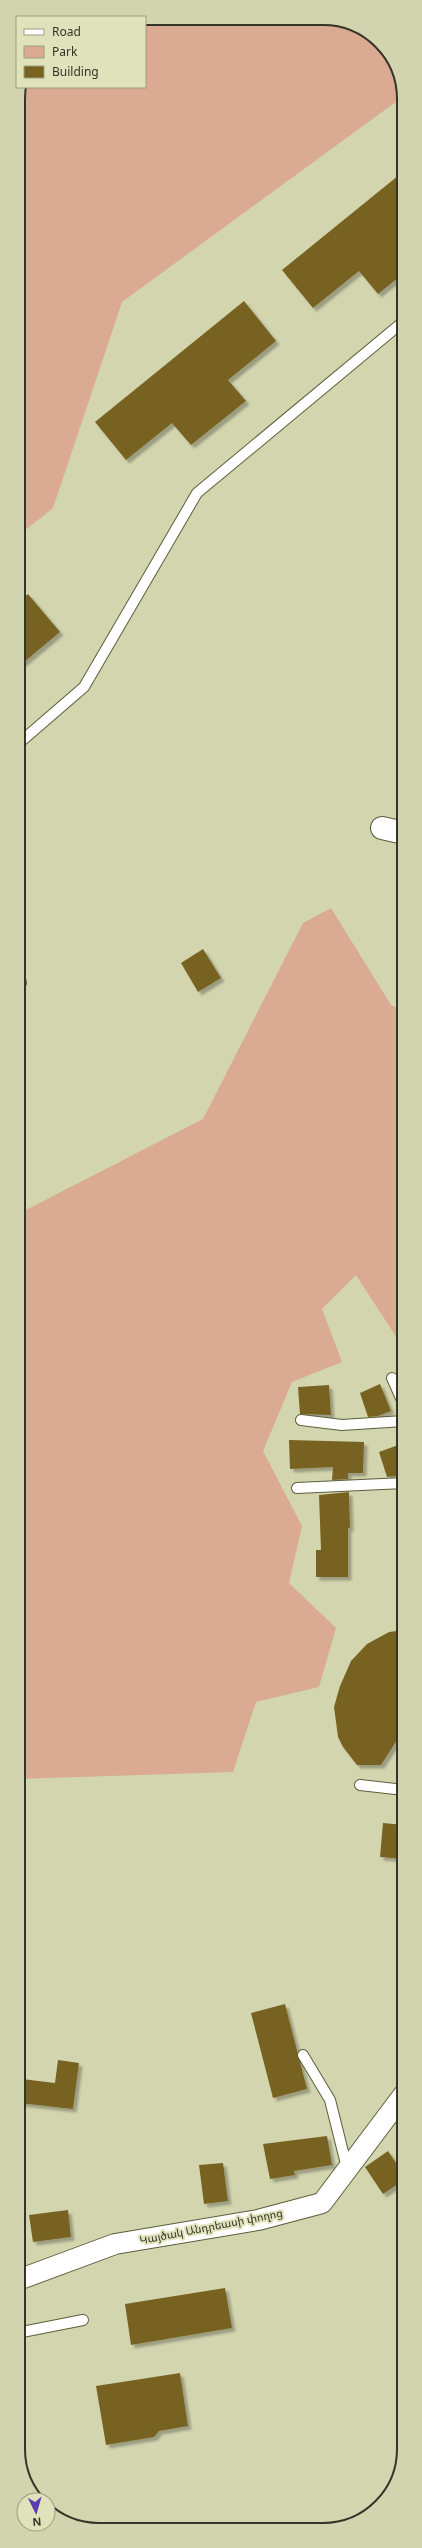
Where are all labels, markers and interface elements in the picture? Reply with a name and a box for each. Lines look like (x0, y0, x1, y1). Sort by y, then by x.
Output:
legend (16, 16, 146, 88)
text: Road (52, 23, 81, 40)
text: Park (52, 43, 78, 60)
text: Building (52, 63, 99, 80)
street label: Կայծակ Անդրեասի փողոց (138, 2205, 284, 2247)
north arrow (16, 2492, 56, 2532)
text: N (32, 2515, 42, 2530)

